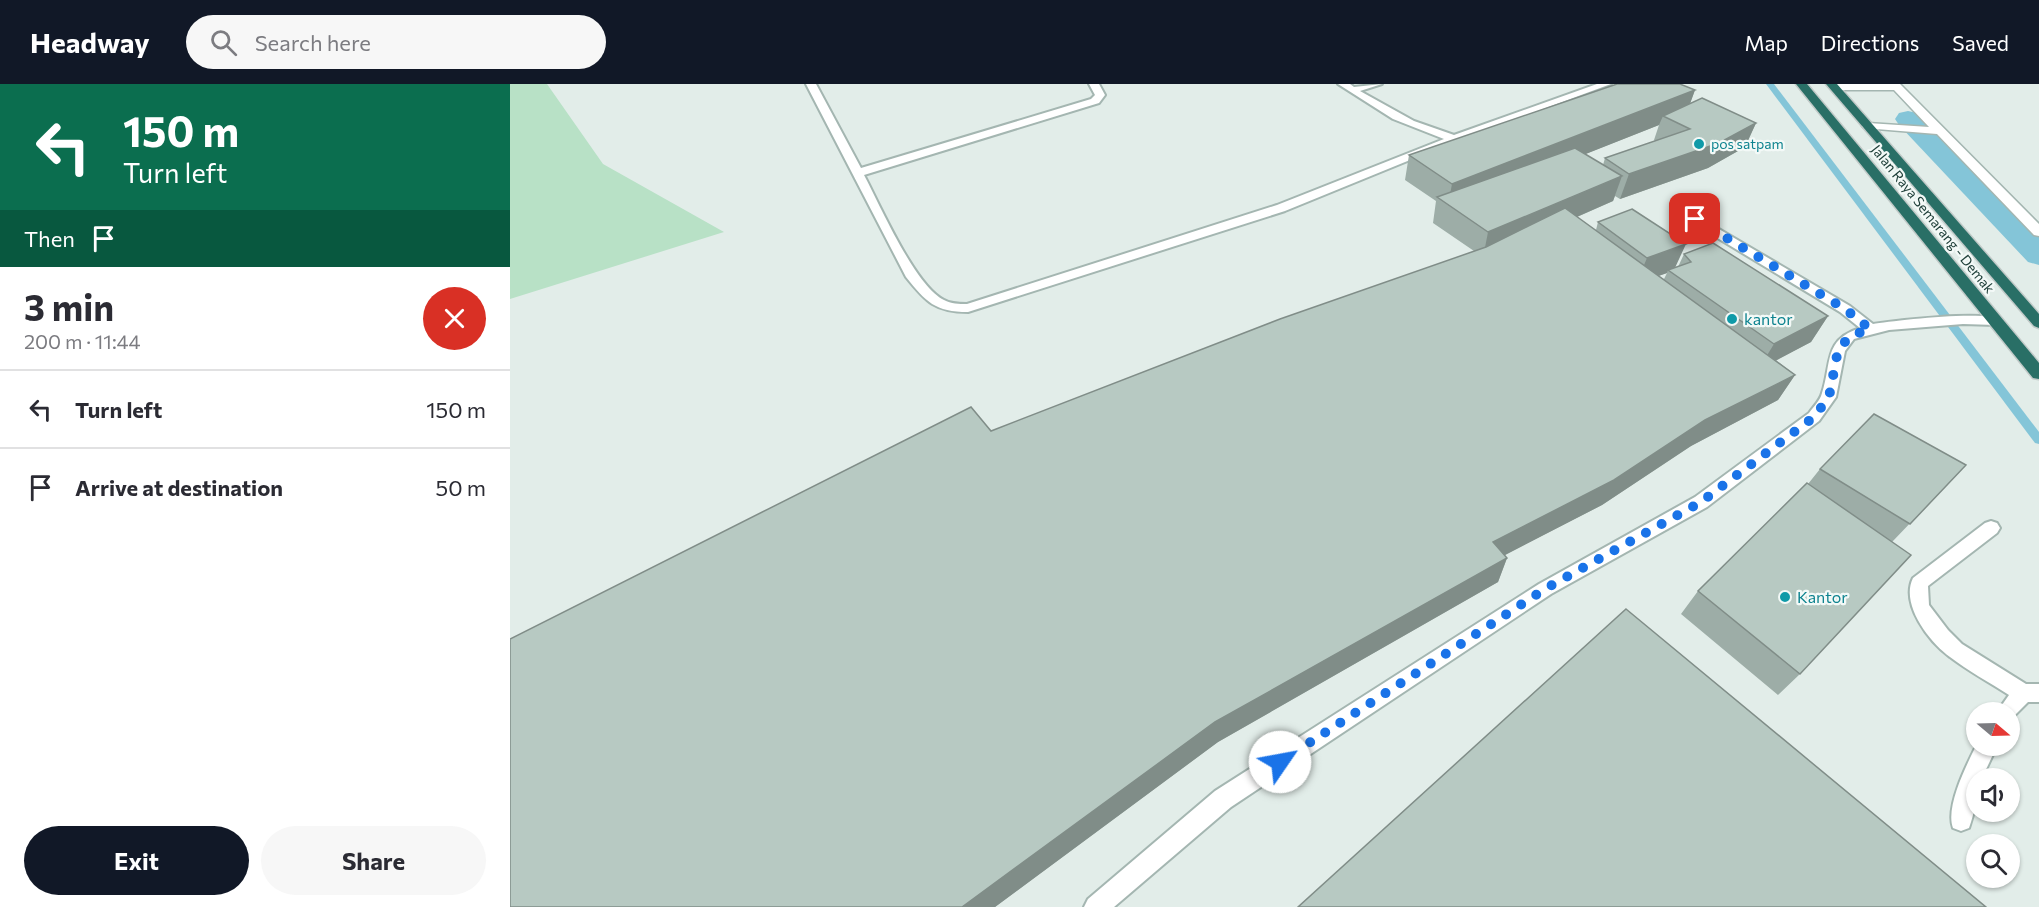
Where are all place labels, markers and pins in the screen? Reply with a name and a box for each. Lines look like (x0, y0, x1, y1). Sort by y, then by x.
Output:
place label: pos satpam (1711, 135, 1784, 152)
marker: pos satpam (1692, 137, 1706, 151)
pin (1669, 193, 1720, 244)
place label: kantor (1744, 309, 1793, 328)
marker: kantor (1725, 312, 1739, 326)
place label: Kantor (1797, 587, 1848, 606)
marker: Kantor (1778, 590, 1792, 604)

